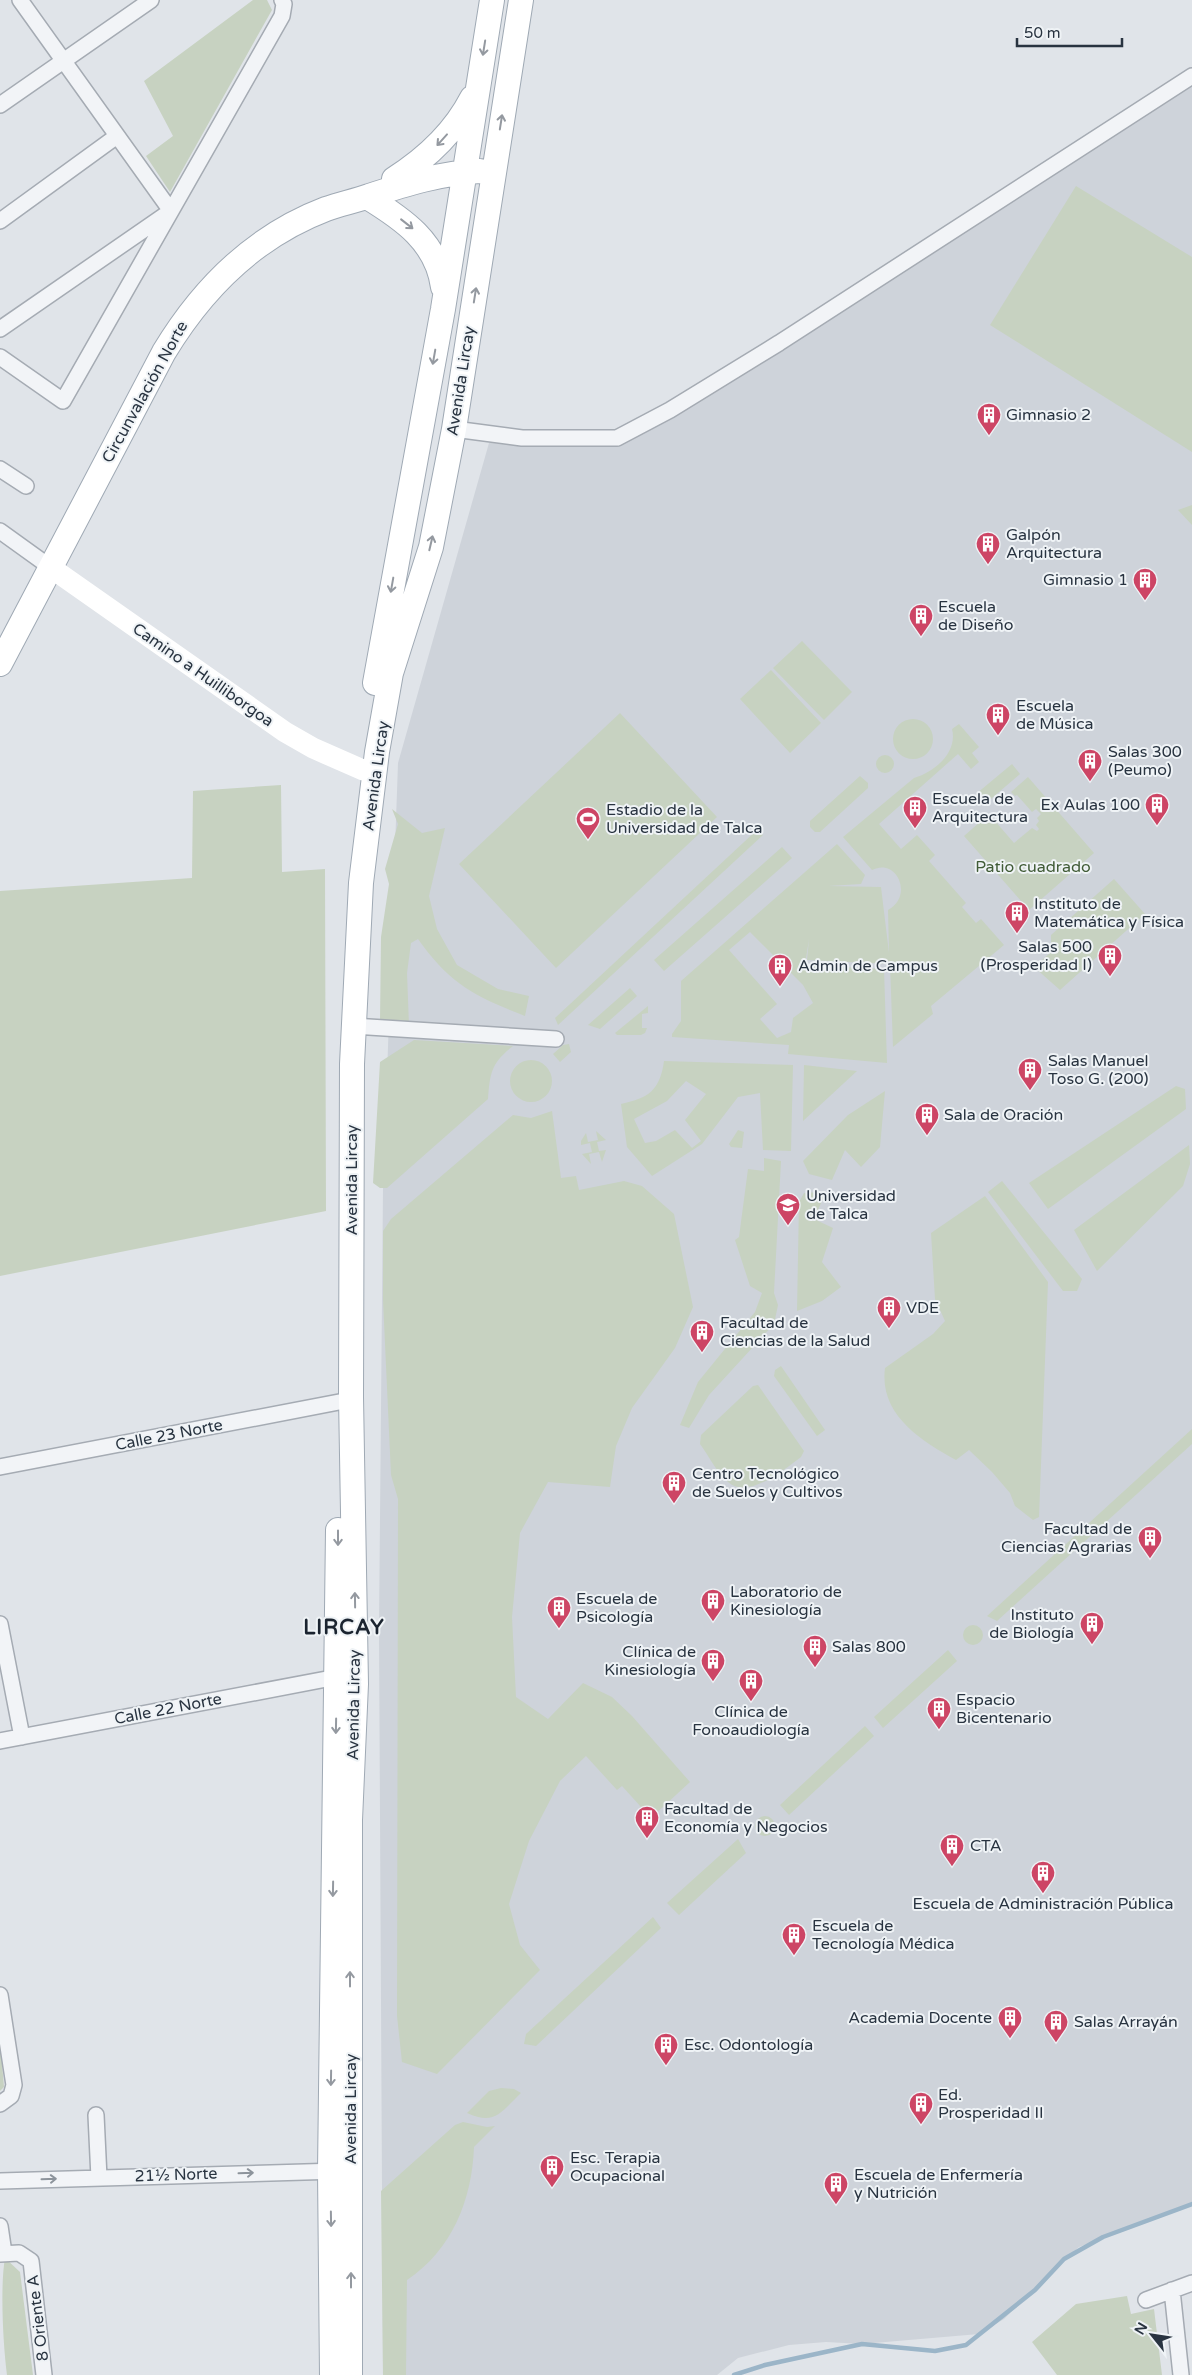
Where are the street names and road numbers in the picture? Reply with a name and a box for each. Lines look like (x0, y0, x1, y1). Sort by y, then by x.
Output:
street label: Circunvalación Norte (98, 318, 192, 466)
street label: Avenida Lircay (442, 324, 480, 437)
street label: Camino a Huilliborgoa (129, 619, 277, 731)
street label: Avenida Lircay (358, 719, 394, 832)
street label: Avenida Lircay (342, 1124, 362, 1235)
street label: Calle 23 Norte (114, 1415, 224, 1455)
street label: Avenida Lircay (343, 1649, 365, 1761)
street label: Calle 22 Norte (113, 1689, 223, 1729)
street label: Avenida Lircay (341, 2053, 361, 2164)
street label: 21½ Norte (134, 2164, 218, 2186)
street label: 8 Oriente A (23, 2274, 53, 2362)

